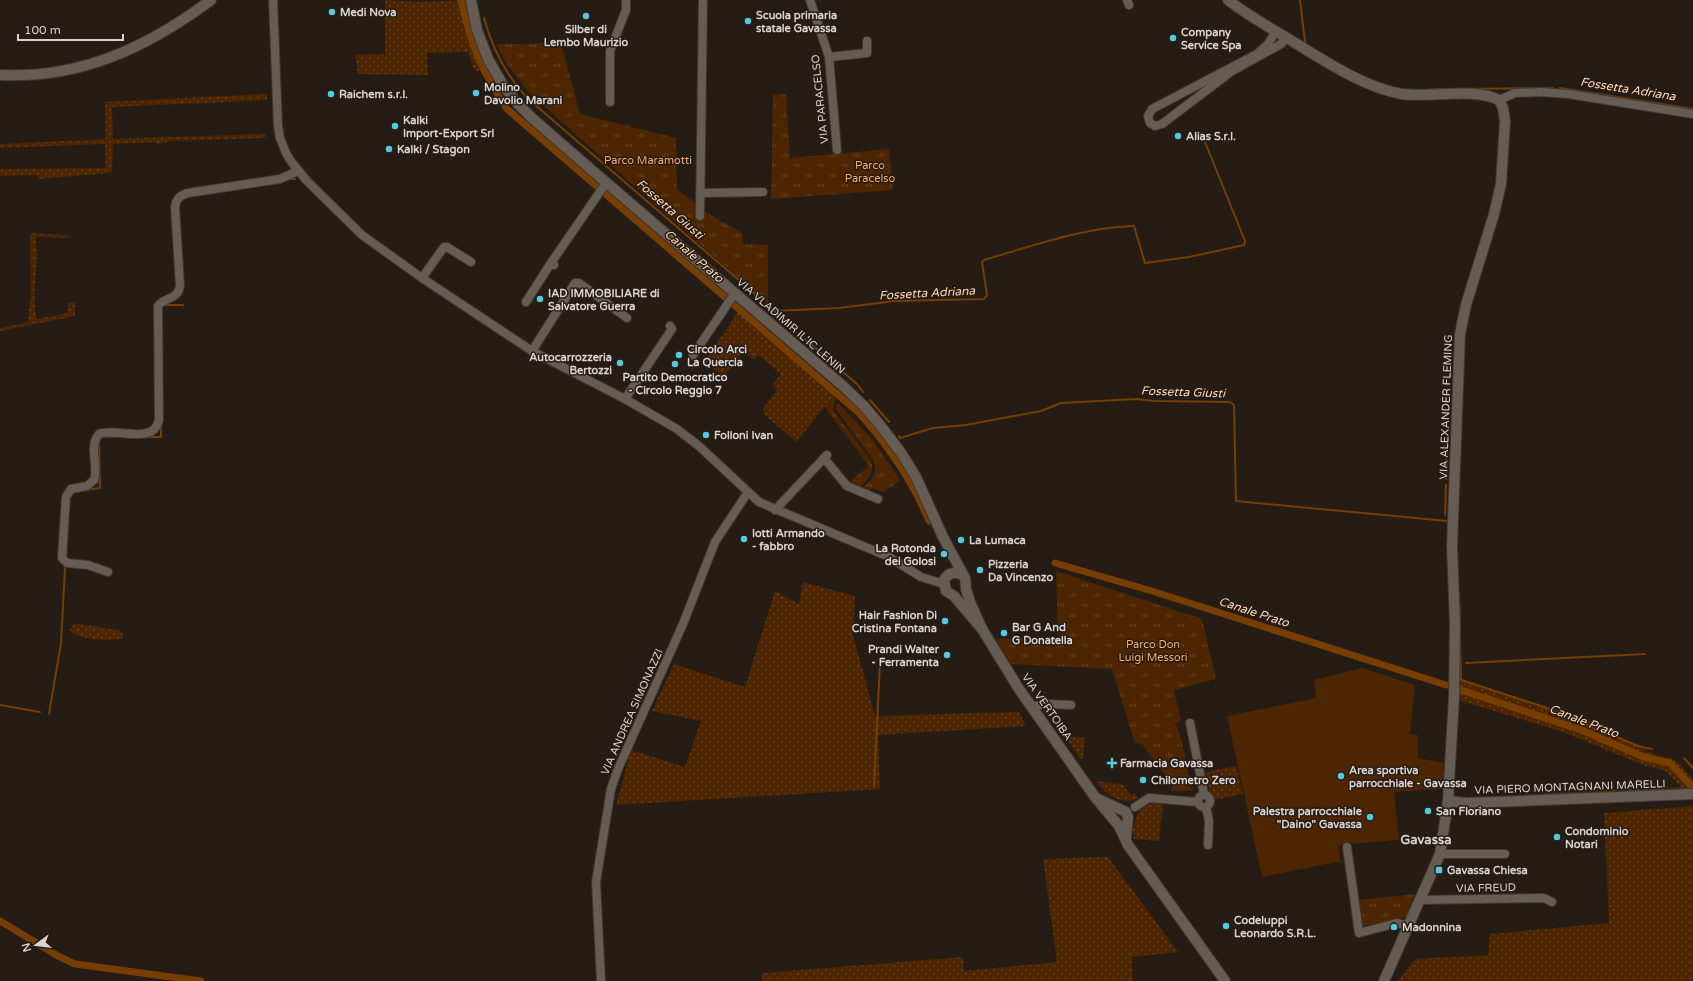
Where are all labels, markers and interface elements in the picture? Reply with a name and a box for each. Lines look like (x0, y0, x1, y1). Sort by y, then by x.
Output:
place label: Medi Nova (340, 6, 396, 19)
marker: Medi Nova (327, 7, 337, 17)
place label: Scuola primaria statale Gavassa (756, 9, 837, 35)
marker: Silber di Lembo Maurizio (581, 11, 591, 21)
scale bar (18, 16, 123, 42)
marker: Scuola primaria statale Gavassa (743, 16, 753, 26)
text: 100 m (24, 23, 61, 37)
place label: Silber di Lembo Maurizio (544, 23, 629, 49)
place label: Company Service Spa (1181, 26, 1242, 53)
marker: Company Service Spa (1168, 33, 1178, 43)
street label: VIA PARACELSO (809, 54, 831, 144)
water label: Fossetta Adriana (1579, 75, 1677, 103)
place label: Molino Davolio Marani (484, 81, 563, 107)
place label: Raichem s.r.l. (339, 88, 408, 101)
marker: Molino Davolio Marani (471, 88, 481, 98)
marker: Raichem s.r.l. (326, 89, 336, 99)
place label: Kalki Import-Export Srl (403, 114, 494, 141)
marker: Kalki Import-Export Srl (390, 121, 400, 131)
place label: Alias S.r.l. (1186, 130, 1236, 143)
marker: Alias S.r.l. (1173, 131, 1183, 141)
place label: Kalki / Stagon (397, 143, 470, 157)
marker: Kalki / Stagon (384, 144, 394, 154)
park label: Parco Maramotti (604, 154, 692, 167)
park label: Parco Paracelso (845, 159, 896, 185)
water label: Fossetta Giusti (634, 176, 708, 243)
water label: Canale Prato (662, 227, 727, 286)
street label: VIA VLADIMIR IL'IC LENIN (734, 275, 848, 377)
water label: Fossetta Adriana (879, 283, 976, 303)
place label: IAD IMMOBILIARE di Salvatore Guerra (548, 287, 660, 313)
marker: IAD IMMOBILIARE di Salvatore Guerra (535, 294, 545, 304)
street label: VIA ALEXANDER FLEMING (1437, 334, 1455, 480)
place label: Circolo Arci La Quercia (687, 343, 747, 369)
marker: Circolo Arci La Quercia (674, 350, 684, 360)
place label: Autocarrozzeria Bertozzi (529, 351, 612, 377)
marker: Autocarrozzeria Bertozzi (615, 358, 625, 368)
marker: Partito Democratico - Circolo Reggio 7 (670, 359, 680, 369)
place label: Partito Democratico - Circolo Reggio 7 (623, 371, 728, 398)
water label: Fossetta Giusti (1141, 384, 1227, 401)
place label: Folloni Ivan (714, 429, 773, 442)
marker: Folloni Ivan (701, 430, 711, 440)
place label: Iotti Armando - fabbro (752, 527, 825, 553)
marker: Iotti Armando - fabbro (739, 534, 749, 544)
place label: La Lumaca (969, 534, 1026, 547)
marker: La Lumaca (956, 535, 966, 545)
place label: La Rotonda dei Golosi (876, 542, 936, 568)
marker: La Rotonda dei Golosi (939, 549, 949, 559)
place label: Pizzeria Da Vincenzo (988, 558, 1053, 584)
marker: Pizzeria Da Vincenzo (975, 565, 985, 575)
water label: Canale Prato (1217, 594, 1292, 630)
place label: Hair Fashion Di Cristina Fontana (852, 609, 937, 635)
marker: Hair Fashion Di Cristina Fontana (940, 616, 950, 626)
place label: Bar G And G Donatella (1012, 621, 1073, 647)
marker: Bar G And G Donatella (999, 628, 1009, 638)
park label: Parco Don Luigi Messori (1118, 638, 1188, 664)
place label: Prandi Walter - Ferramenta (868, 643, 940, 669)
street label: VIA ANDREA SIMONAZZI (598, 647, 666, 777)
marker: Prandi Walter - Ferramenta (942, 650, 952, 660)
street label: VIA VERTOIBA (1019, 671, 1075, 743)
water label: Canale Prato (1547, 701, 1621, 741)
place label: Farmacia Gavassa (1120, 757, 1213, 770)
marker: Farmacia Gavassa (1107, 758, 1117, 768)
place label: Area sportiva parrocchiale - Gavassa (1349, 764, 1467, 791)
marker: Area sportiva parrocchiale - Gavassa (1336, 771, 1346, 781)
place label: Chilometro Zero (1151, 774, 1236, 787)
marker: Chilometro Zero (1138, 775, 1148, 785)
street label: VIA PIERO MONTAGNANI MARELLI (1474, 777, 1666, 797)
place label: Palestra parrocchiale "Daino" Gavassa (1253, 805, 1363, 831)
place label: San Floriano (1436, 805, 1501, 818)
marker: San Floriano (1423, 806, 1433, 816)
marker: Palestra parrocchiale "Daino" Gavassa (1365, 812, 1375, 822)
place label: Condominio Notari (1565, 825, 1629, 851)
district label: Gavassa (1401, 832, 1451, 848)
marker: Condominio Notari (1552, 832, 1562, 842)
place label: Gavassa Chiesa (1447, 864, 1528, 877)
marker: Gavassa Chiesa (1434, 865, 1444, 875)
street label: VIA FREUD (1456, 881, 1516, 895)
place label: Codeluppi Leonardo S.R.L. (1234, 914, 1316, 940)
marker: Codeluppi Leonardo S.R.L. (1221, 921, 1231, 931)
place label: Madonnina (1402, 921, 1461, 934)
marker: Madonnina (1389, 922, 1399, 932)
north arrow (16, 925, 56, 965)
text: N (19, 942, 34, 953)

